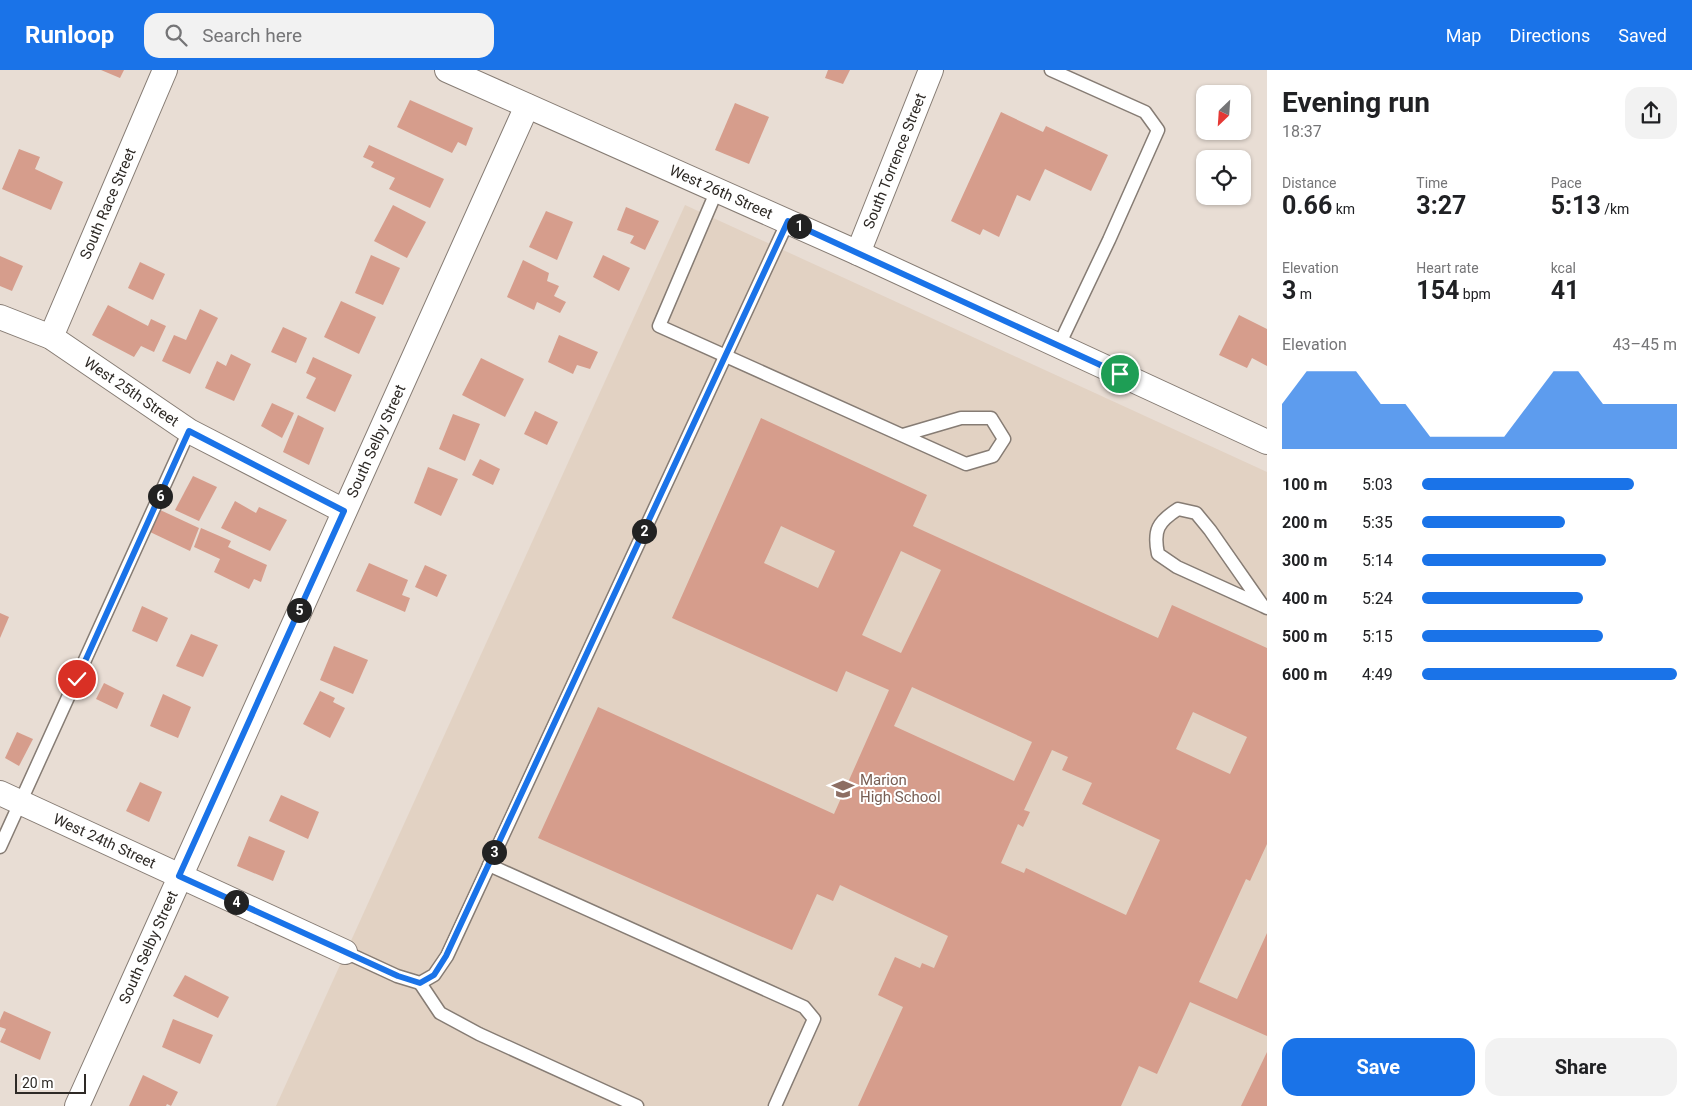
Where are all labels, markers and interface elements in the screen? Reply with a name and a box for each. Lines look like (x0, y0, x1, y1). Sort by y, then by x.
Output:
search box (144, 13, 494, 58)
text: Runloop (25, 21, 114, 49)
icon: search (162, 21, 190, 49)
text: Search here (202, 24, 302, 47)
text: Map (1446, 25, 1481, 46)
text: Directions (1509, 25, 1590, 46)
text: Saved (1618, 25, 1667, 46)
north arrow (1196, 85, 1251, 140)
map controls (1196, 85, 1251, 205)
text: Evening run (1282, 86, 1430, 119)
button: share (1625, 87, 1677, 139)
street label: South Torrence Street (860, 90, 930, 232)
text: 18:37 (1282, 122, 1322, 141)
street label: South Race Street (76, 145, 140, 262)
button: locate (1196, 150, 1251, 205)
street label: West 26th Street (667, 161, 775, 223)
text: Distance (1282, 175, 1337, 191)
text: Time (1416, 175, 1448, 191)
text: Pace (1551, 175, 1582, 191)
text: 0.66 (1282, 191, 1332, 220)
text: 3:27 (1416, 191, 1466, 220)
text: 5:13 (1551, 191, 1601, 220)
text: km (1332, 201, 1355, 217)
text: /km (1601, 201, 1629, 217)
pin: 1 (786, 214, 812, 238)
text: 1 (795, 218, 804, 234)
text: Elevation (1282, 260, 1339, 276)
text: Heart rate (1416, 260, 1479, 276)
text: kcal (1551, 260, 1576, 276)
text: 3 (1282, 276, 1296, 305)
text: 154 (1416, 276, 1459, 305)
text: 41 (1551, 276, 1579, 305)
text: m (1296, 286, 1312, 302)
text: bpm (1459, 286, 1491, 302)
text: Elevation (1282, 335, 1347, 354)
text: 43–45 m (1613, 335, 1677, 354)
street label: West 25th Street (80, 353, 182, 430)
pin (1099, 353, 1141, 395)
icon: arrive (1106, 360, 1134, 388)
street label: South Selby Street (343, 382, 409, 501)
text: 100 m (1282, 475, 1327, 494)
text: 5:03 (1362, 475, 1393, 494)
pin: 6 (148, 484, 172, 508)
text: 6 (156, 488, 165, 504)
text: 200 m (1282, 513, 1327, 532)
text: 5:35 (1362, 513, 1393, 532)
pin: 2 (632, 518, 656, 544)
text: 2 (640, 523, 649, 539)
text: 300 m (1282, 551, 1327, 570)
text: 5:14 (1362, 551, 1393, 570)
text: 400 m (1282, 589, 1327, 608)
text: 5:24 (1362, 589, 1393, 608)
pin: 5 (286, 598, 312, 622)
text: 5 (295, 602, 304, 618)
text: 500 m (1282, 627, 1327, 646)
text: 5:15 (1362, 627, 1393, 646)
pin (56, 658, 98, 700)
icon: check (63, 665, 91, 693)
text: 600 m (1282, 665, 1327, 684)
text: 4:49 (1362, 665, 1393, 684)
place label: Marion High School (860, 771, 941, 806)
school or university icon: Marion High School (830, 776, 856, 802)
street label: West 24th Street (50, 810, 159, 873)
pin: 3 (482, 840, 506, 864)
text: 3 (490, 844, 499, 860)
street label: South Selby Street (115, 888, 182, 1007)
pin: 4 (224, 890, 248, 914)
text: 4 (232, 894, 241, 910)
button: Save (1282, 1038, 1475, 1096)
button: Share (1485, 1038, 1677, 1096)
scale bar (15, 1071, 86, 1094)
text: 20 m (22, 1075, 54, 1091)

